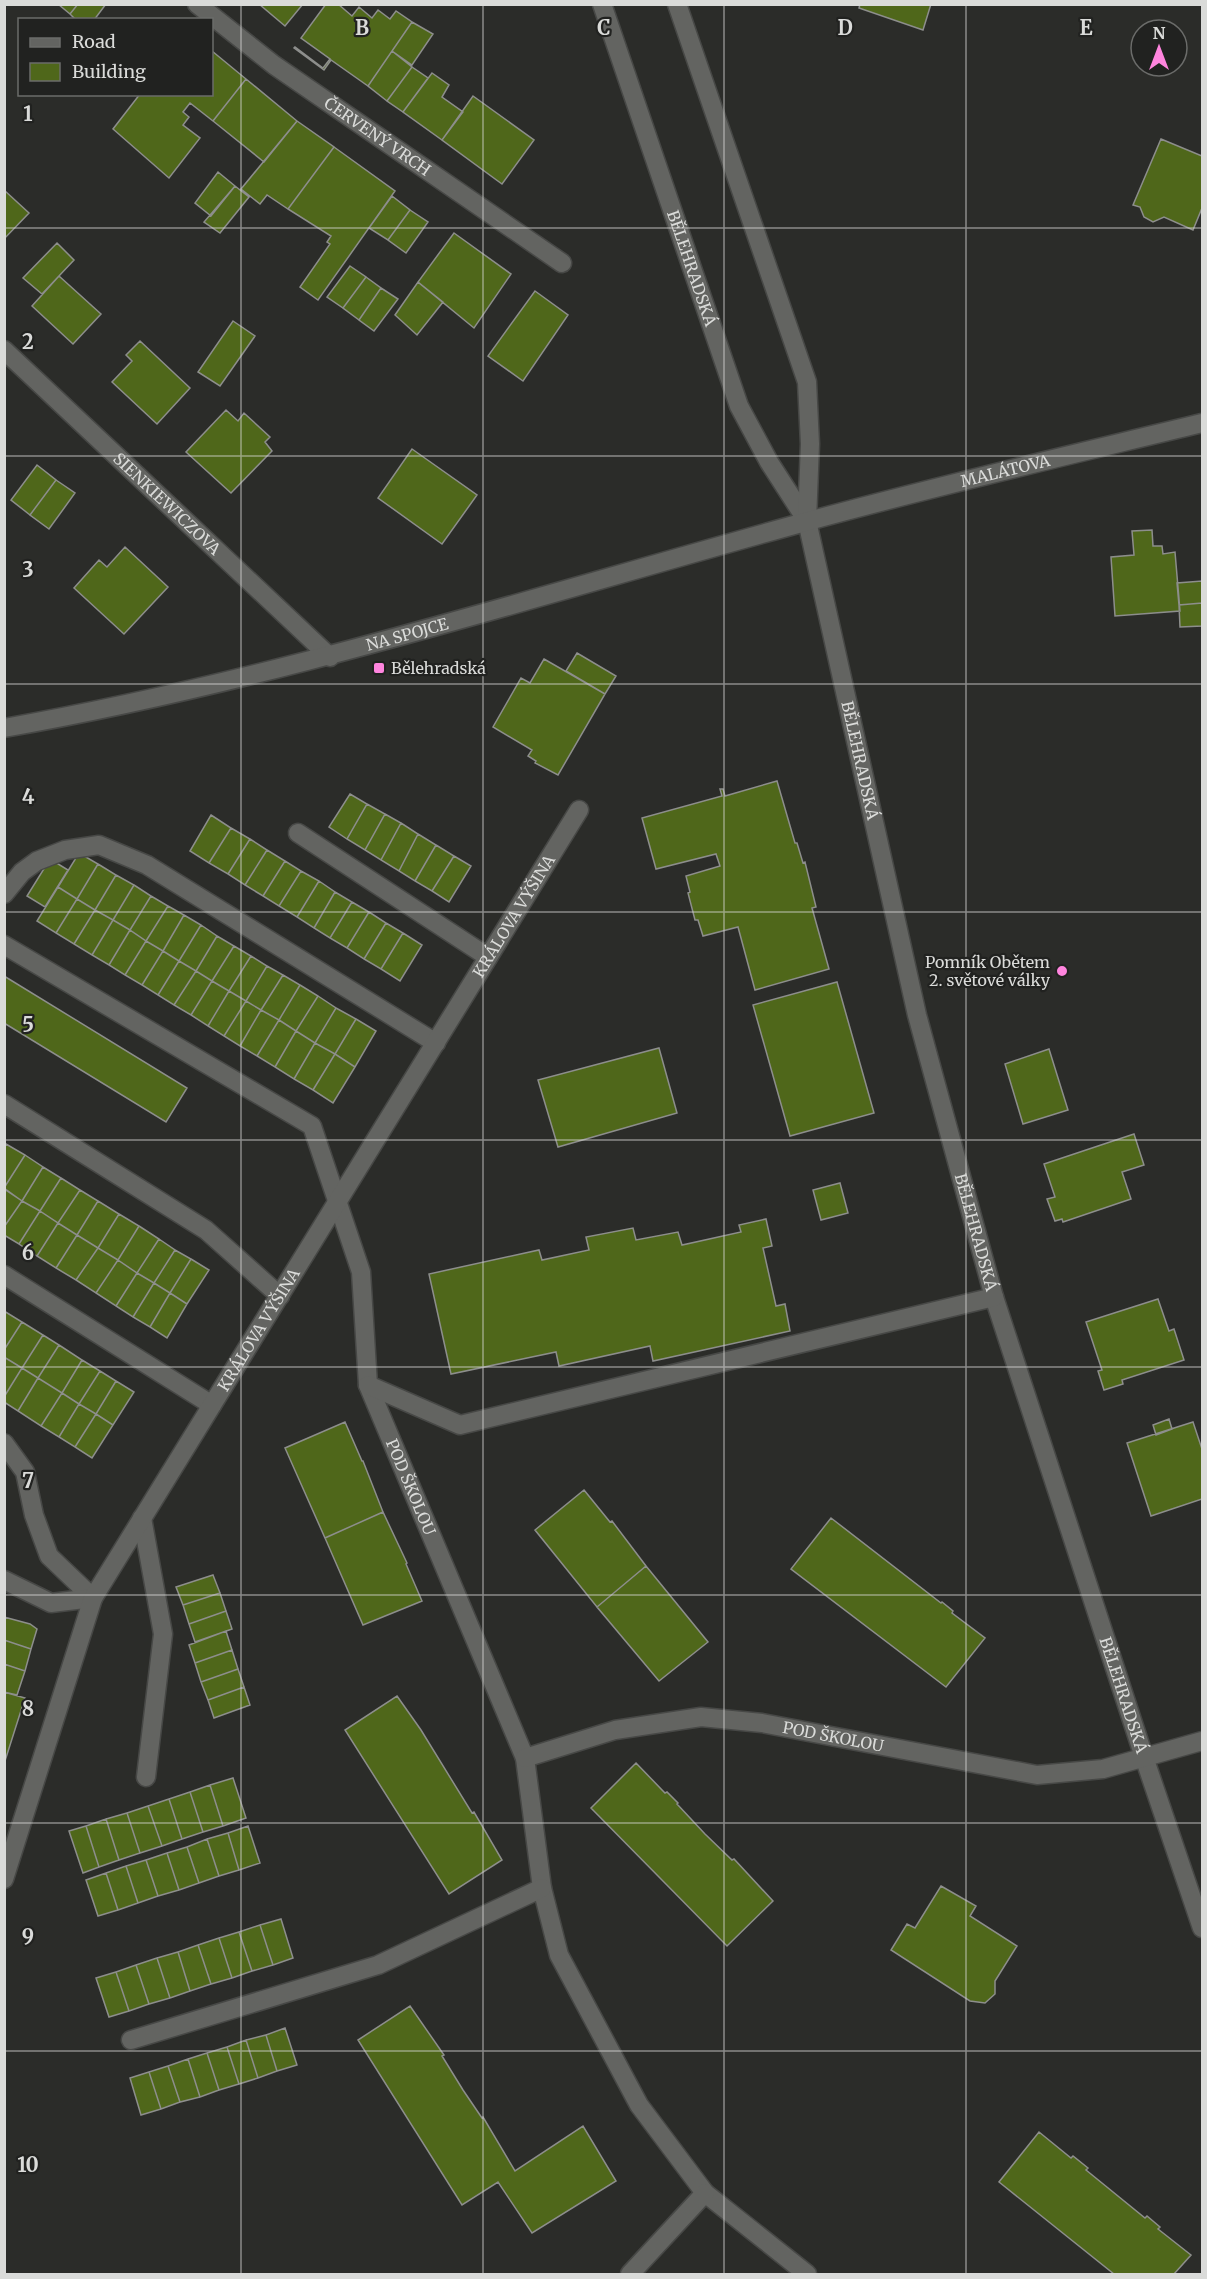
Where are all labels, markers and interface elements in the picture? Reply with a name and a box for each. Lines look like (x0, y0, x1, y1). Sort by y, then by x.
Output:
text: B (355, 15, 369, 40)
text: C (597, 15, 611, 40)
text: D (837, 15, 853, 40)
text: E (1079, 15, 1093, 40)
legend (18, 18, 213, 96)
north arrow (1129, 18, 1189, 78)
text: N (1153, 23, 1166, 43)
text: Road (72, 30, 116, 53)
text: Building (72, 60, 146, 83)
street label: ČERVENÝ VRCH (321, 93, 435, 180)
text: 1 (23, 101, 33, 126)
street label: BĚLEHRADSKÁ (663, 208, 721, 329)
text: 2 (22, 329, 34, 354)
street label: SIENKIEWICZOVA (109, 448, 225, 559)
street label: MALÁTOVA (958, 450, 1053, 491)
text: 3 (22, 557, 34, 582)
street label: NA SPOJCE (364, 613, 451, 655)
place label: Bělehradská (391, 658, 486, 678)
marker: Bělehradská (372, 661, 386, 675)
street label: BĚLEHRADSKÁ (837, 699, 883, 822)
text: 4 (22, 784, 35, 809)
street label: KRÁLOVA VÝŠINA (468, 850, 559, 981)
place label: Pomník Obětem 2. světové války (925, 952, 1051, 990)
marker: Pomník Obětem 2. světové války (1055, 964, 1069, 978)
text: 5 (22, 1012, 34, 1037)
street label: BĚLEHRADSKÁ (951, 1171, 1002, 1294)
text: 6 (22, 1240, 34, 1265)
street label: KRÁLOVA VÝŠINA (213, 1264, 304, 1395)
street label: POD ŠKOLOU (382, 1436, 440, 1538)
text: 7 (22, 1468, 34, 1493)
street label: BĚLEHRADSKÁ (1096, 1634, 1152, 1756)
text: 8 (22, 1696, 34, 1721)
street label: POD ŠKOLOU (781, 1717, 886, 1756)
text: 9 (22, 1924, 34, 1949)
text: 10 (17, 2152, 39, 2177)

